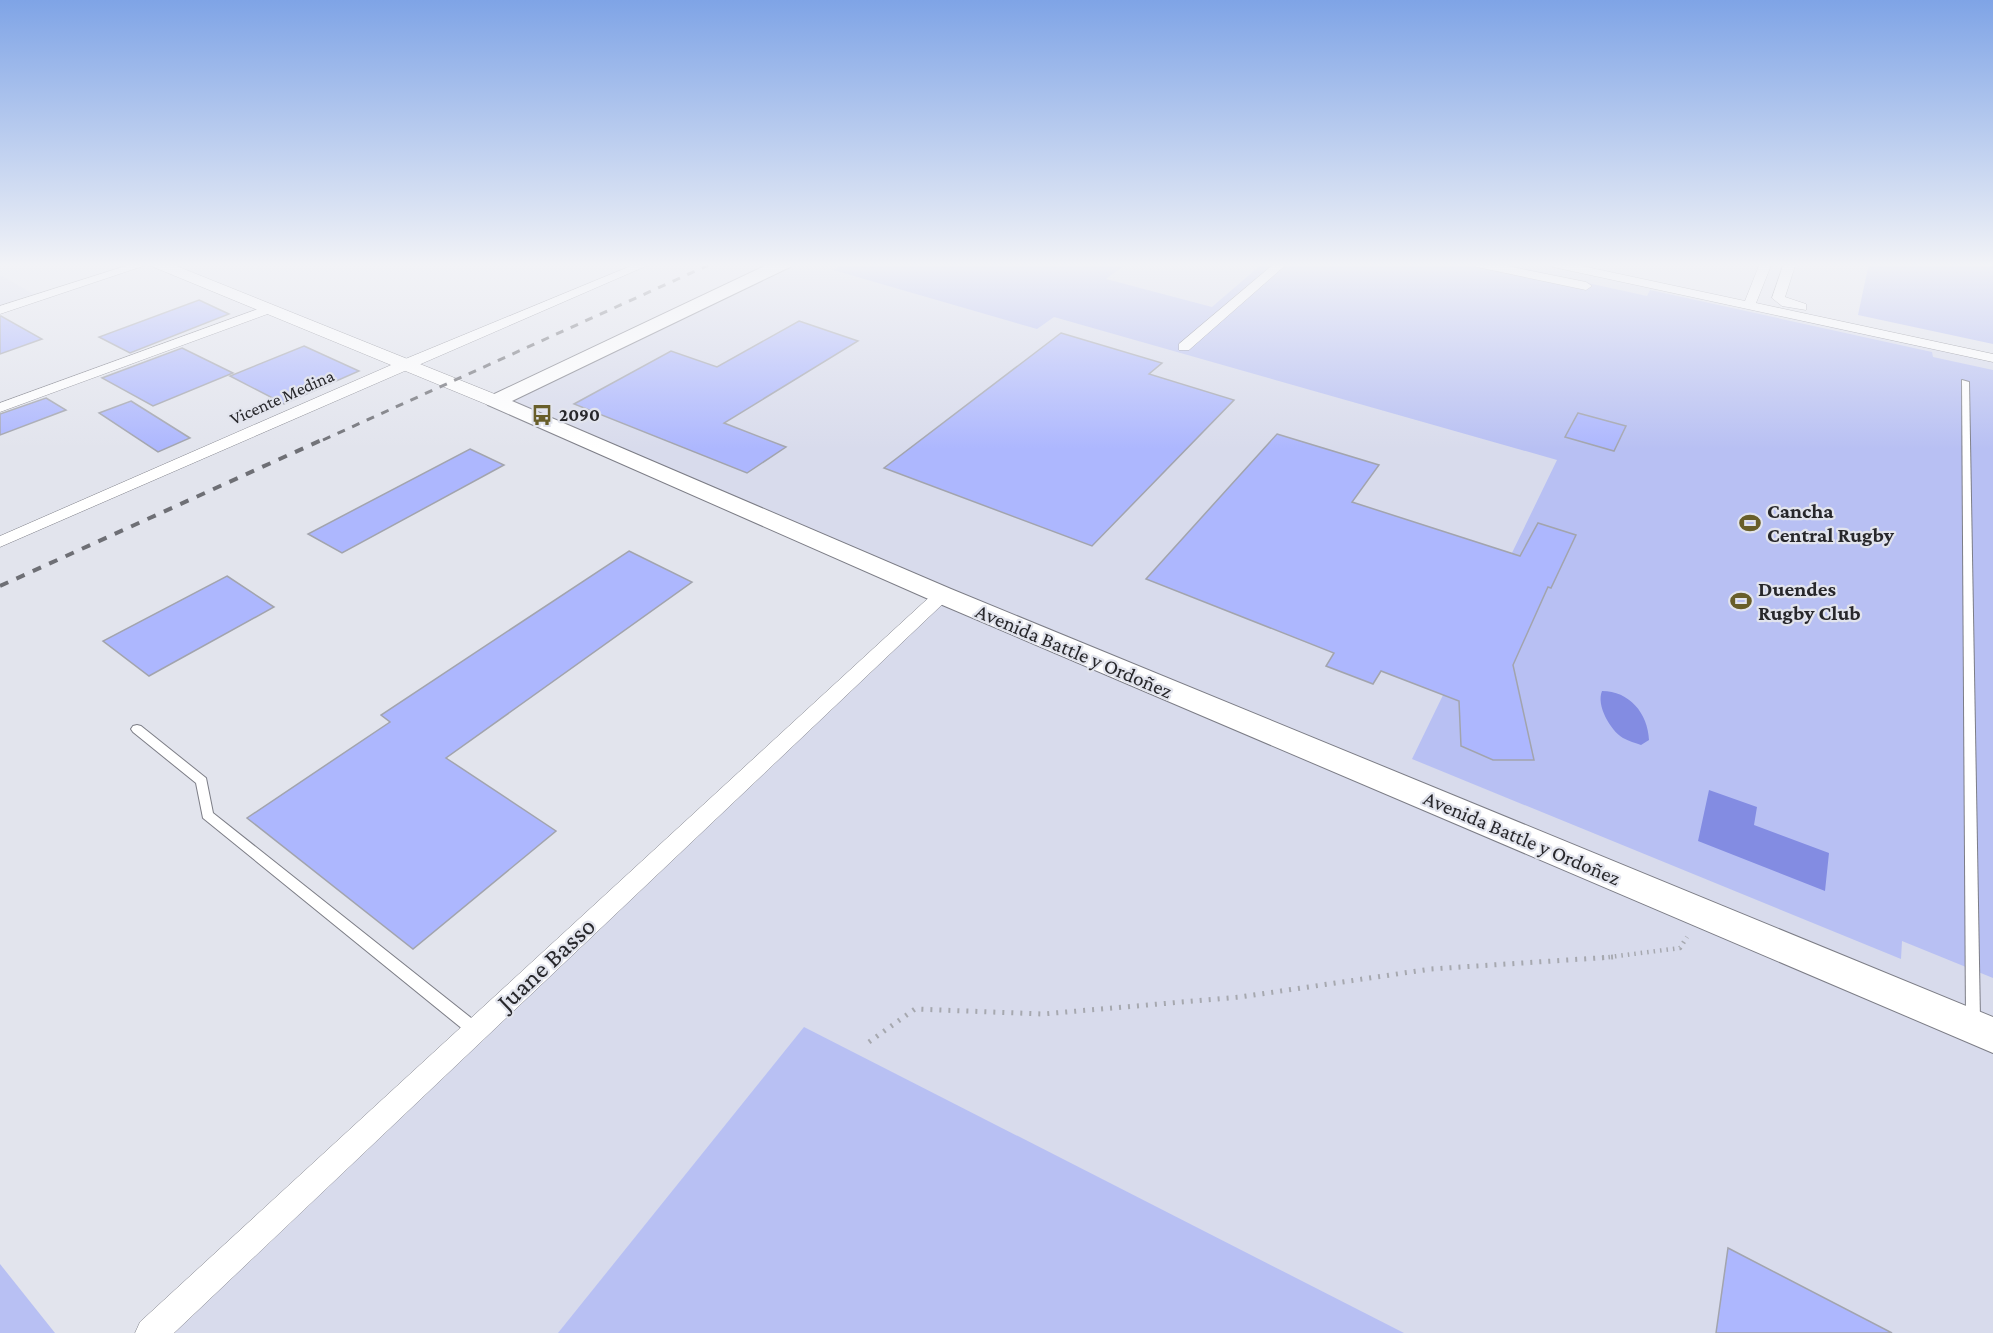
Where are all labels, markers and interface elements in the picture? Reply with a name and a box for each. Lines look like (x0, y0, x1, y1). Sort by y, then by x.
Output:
street label: Vicente Medina (227, 365, 337, 429)
bus stop icon: 2090 (530, 403, 554, 427)
place label: 2090 (559, 405, 600, 425)
place label: Cancha Central Rugby (1767, 499, 1895, 547)
sports icon: Cancha Central Rugby (1738, 511, 1762, 535)
place label: Duendes Rugby Club (1758, 577, 1861, 625)
sports icon: Duendes Rugby Club (1729, 589, 1753, 613)
street label: Avenida Battle y Ordoñez (972, 599, 1176, 703)
street label: Avenida Battle y Ordoñez (1420, 786, 1624, 890)
street label: Juane Basso (489, 911, 601, 1018)

